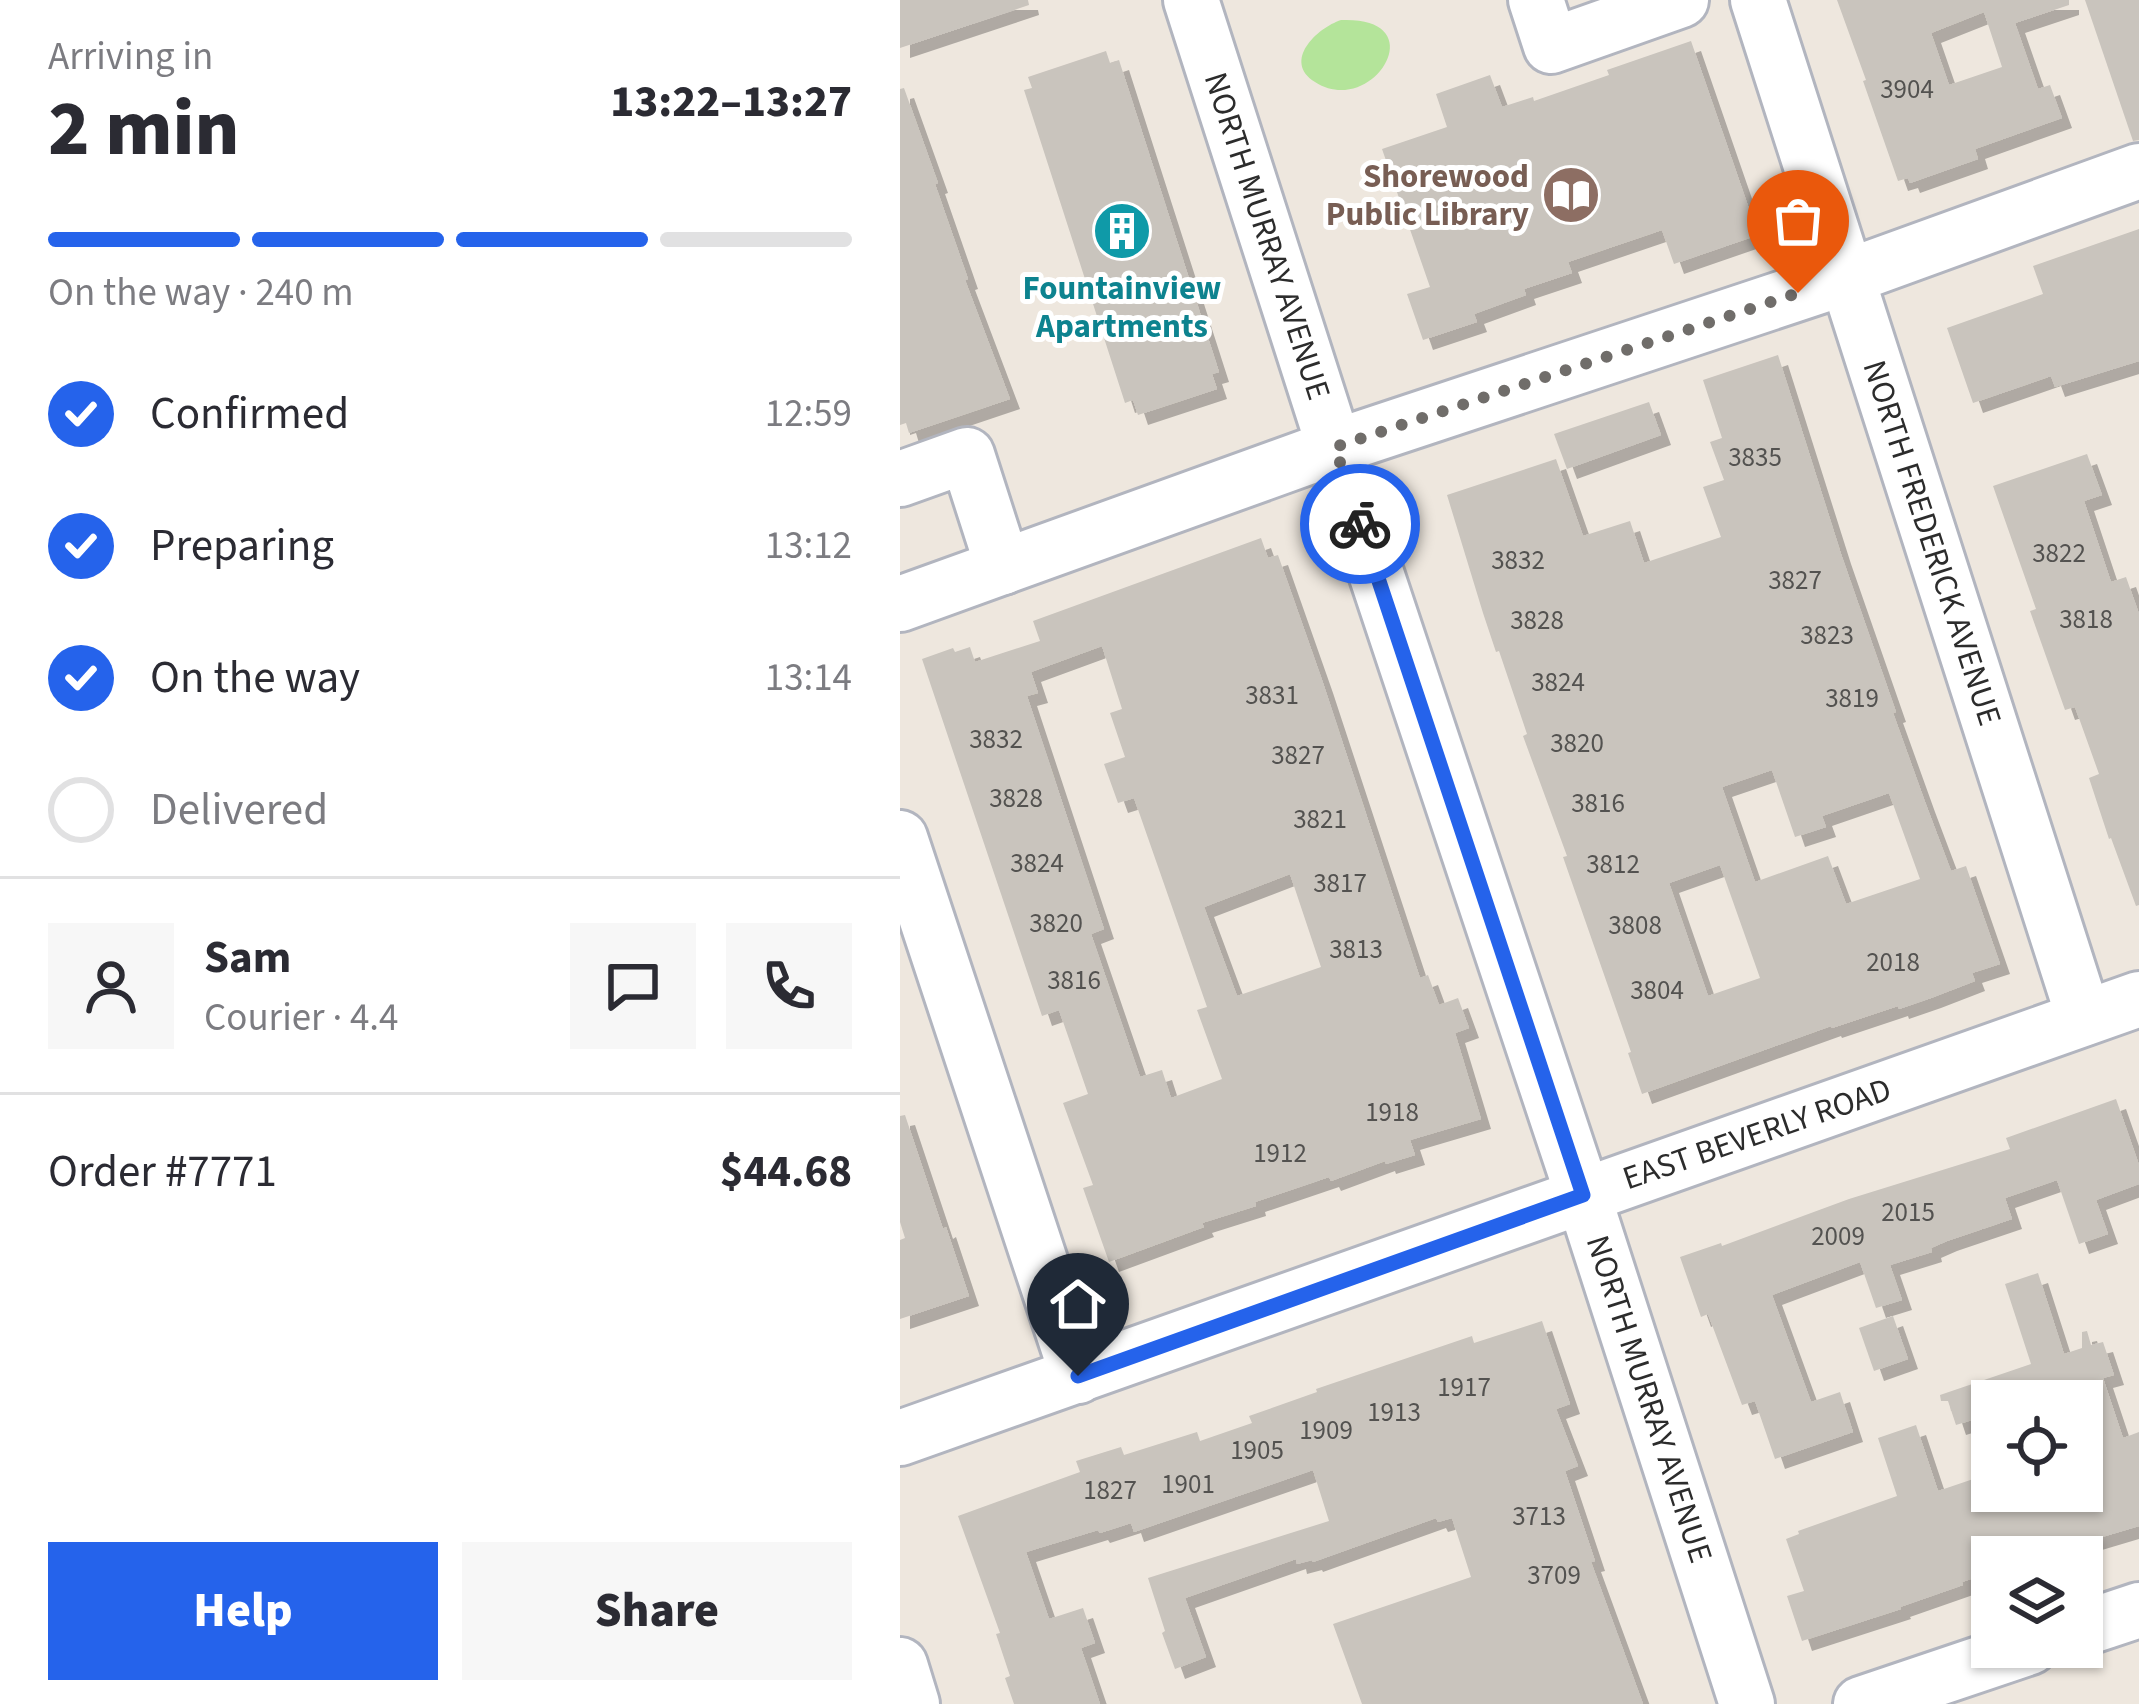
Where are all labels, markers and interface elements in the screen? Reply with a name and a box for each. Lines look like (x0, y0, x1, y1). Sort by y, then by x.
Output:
text: Arriving in (48, 29, 213, 85)
street label: NORTH MURRAY AVENUE (1192, 66, 1342, 406)
text: 13:22–13:27 (610, 70, 852, 134)
house number: 3904 (1880, 70, 1934, 109)
text: 2 min (48, 74, 240, 185)
place label: Shorewood Public Library (1326, 153, 1529, 238)
library icon: Shorewood Public Library (1540, 164, 1602, 226)
pin (1747, 170, 1849, 293)
icon: bag (1765, 188, 1831, 254)
building icon: Fountainview Apartments (1091, 200, 1153, 262)
text: On the way · 240 m (48, 265, 354, 321)
place label: Fountainview Apartments (1023, 265, 1221, 350)
street label: NORTH FREDERICK AVENUE (1851, 354, 2013, 732)
icon: check (48, 381, 114, 447)
text: Confirmed (150, 382, 349, 446)
text: 12:59 (765, 386, 852, 442)
house number: 3835 (1728, 438, 1782, 477)
courier (1300, 464, 1420, 584)
icon: bike (1327, 491, 1393, 557)
icon: check (48, 513, 114, 579)
text: Preparing (150, 514, 334, 578)
text: 13:12 (765, 518, 852, 574)
house number: 3822 (2032, 534, 2086, 573)
house number: 3832 (1491, 541, 1545, 580)
house number: 3827 (1768, 561, 1822, 600)
house number: 3818 (2059, 600, 2113, 639)
house number: 3828 (1510, 601, 1564, 640)
house number: 3823 (1800, 616, 1854, 655)
icon: check (48, 645, 114, 711)
text: On the way (150, 646, 360, 710)
text: 13:14 (765, 650, 852, 706)
house number: 3824 (1531, 663, 1585, 702)
house number: 3831 (1245, 676, 1299, 715)
house number: 3819 (1825, 679, 1879, 718)
house number: 3832 (969, 720, 1023, 759)
house number: 3820 (1550, 724, 1604, 763)
house number: 3827 (1271, 736, 1325, 775)
text: Delivered (150, 778, 328, 842)
house number: 3828 (989, 779, 1043, 818)
house number: 3816 (1571, 784, 1625, 823)
house number: 3821 (1293, 800, 1347, 839)
house number: 3824 (1010, 844, 1064, 883)
house number: 3812 (1586, 845, 1640, 884)
house number: 3817 (1313, 864, 1367, 903)
house number: 3820 (1029, 904, 1083, 943)
house number: 3808 (1608, 906, 1662, 945)
button: person (48, 923, 174, 1049)
button: chat (570, 923, 696, 1049)
button: phone (726, 923, 852, 1049)
text: Sam (204, 926, 291, 990)
house number: 3813 (1329, 930, 1383, 969)
house number: 2018 (1866, 943, 1920, 982)
house number: 3816 (1047, 961, 1101, 1000)
house number: 3804 (1630, 971, 1684, 1010)
text: Courier · 4.4 (204, 990, 398, 1046)
street label: EAST BEVERLY ROAD (1617, 1066, 1897, 1202)
house number: 1918 (1365, 1093, 1419, 1132)
house number: 1912 (1253, 1134, 1307, 1173)
text: Order #7771 (48, 1140, 277, 1204)
text: $44.68 (720, 1140, 852, 1204)
house number: 2015 (1881, 1193, 1935, 1232)
house number: 2009 (1811, 1217, 1865, 1256)
street label: NORTH MURRAY AVENUE (1574, 1229, 1724, 1569)
pin (1027, 1253, 1129, 1376)
icon: home (1045, 1271, 1111, 1337)
house number: 1917 (1437, 1368, 1491, 1407)
map controls (1971, 1380, 2103, 1668)
button: locate (1971, 1380, 2103, 1512)
house number: 1913 (1367, 1393, 1421, 1432)
house number: 1909 (1299, 1411, 1353, 1450)
house number: 1905 (1230, 1431, 1284, 1470)
house number: 1901 (1161, 1465, 1215, 1504)
house number: 1827 (1083, 1471, 1137, 1510)
house number: 3713 (1512, 1497, 1566, 1536)
button: layers (1971, 1536, 2103, 1668)
button: Help (48, 1542, 438, 1680)
button: Share (462, 1542, 852, 1680)
house number: 3709 (1527, 1556, 1581, 1595)

